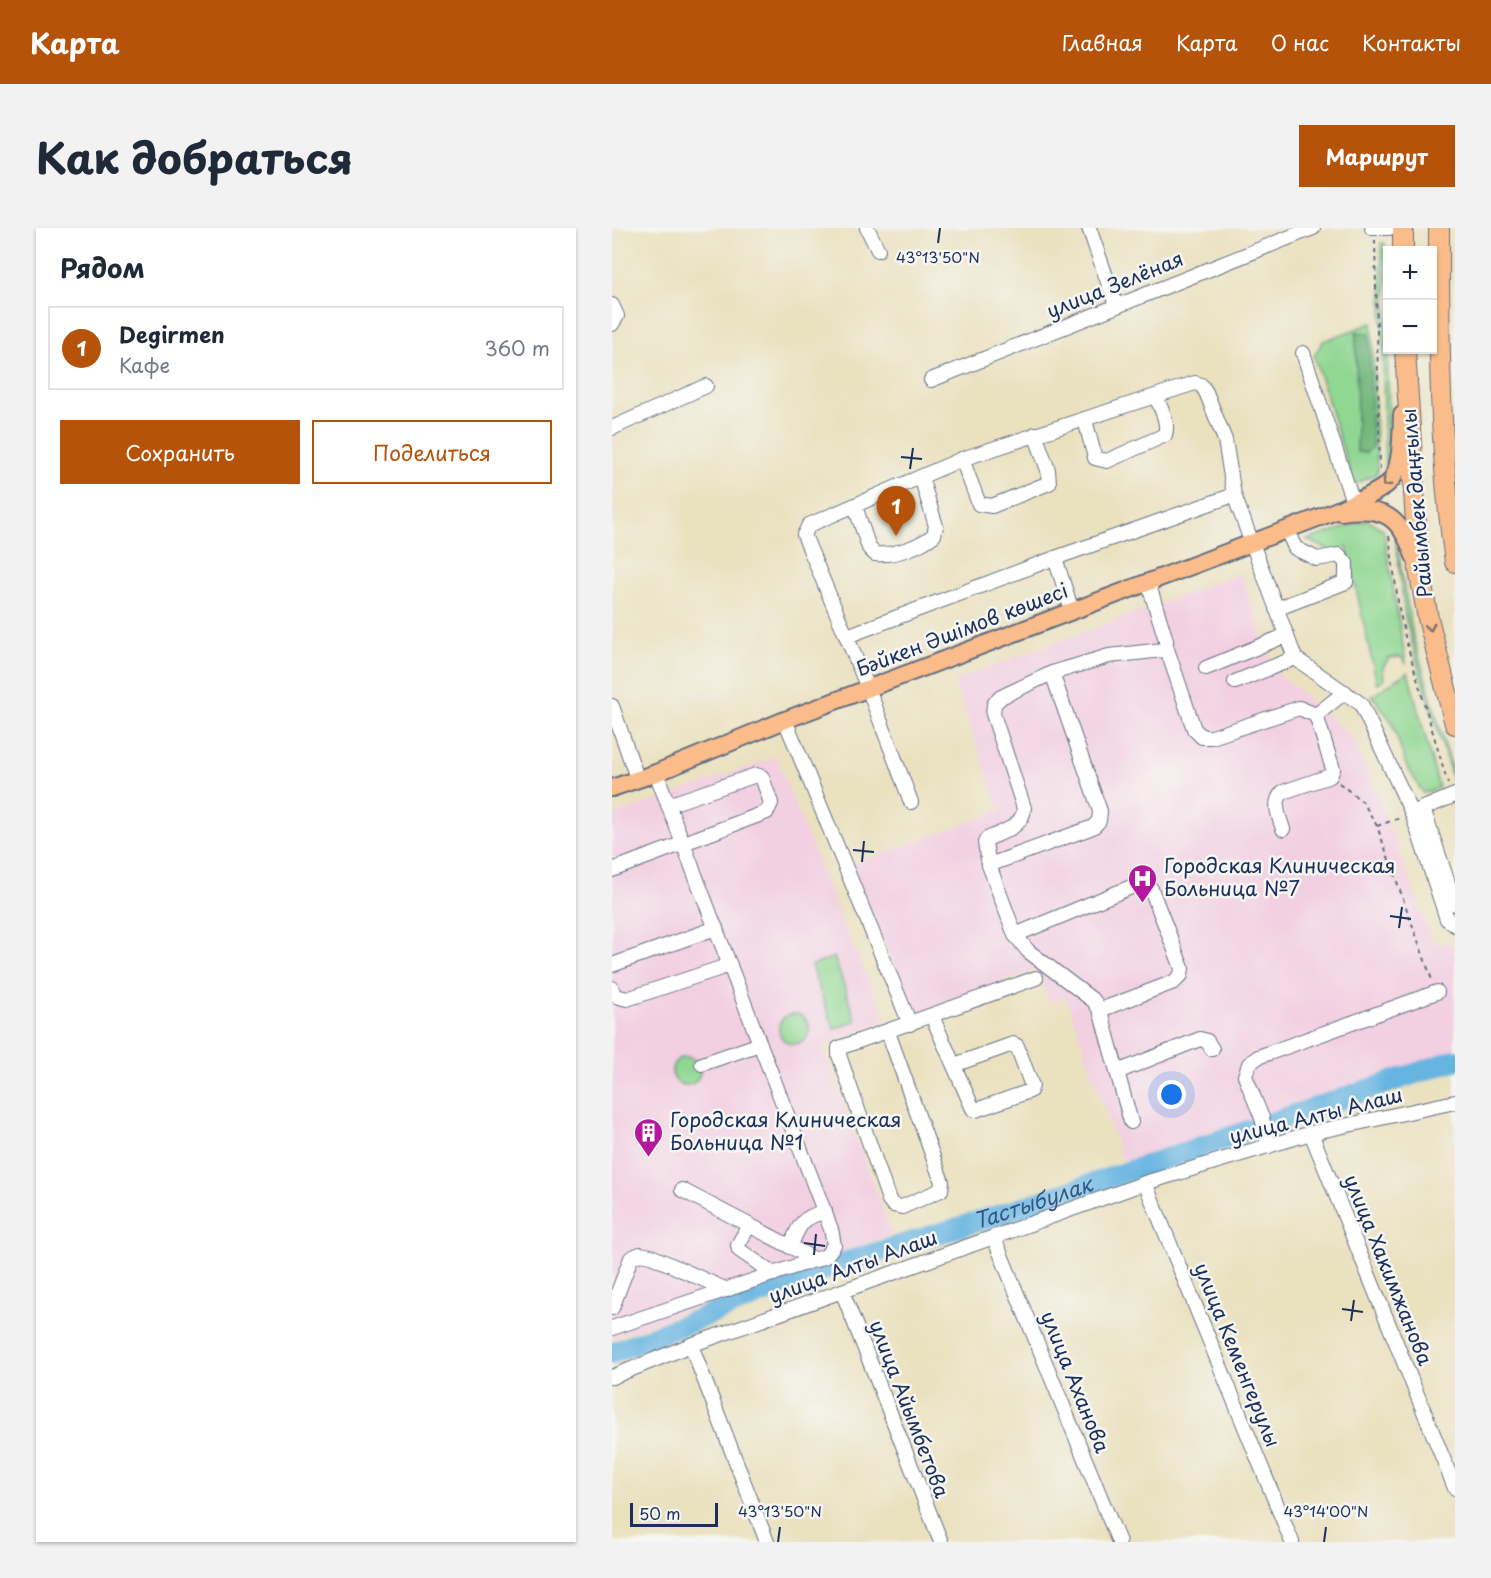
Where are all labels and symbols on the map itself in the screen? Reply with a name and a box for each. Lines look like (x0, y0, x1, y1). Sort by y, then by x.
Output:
street label: улица Зелёная (1042, 243, 1188, 325)
text: 43°13'50"N (896, 245, 980, 268)
street label: Райымбек даңғылы (1393, 407, 1439, 599)
one-way arrow (1383, 476, 1393, 487)
pin: 1 (876, 486, 916, 536)
street label: Бәйкен Әшімов көшесі (851, 575, 1072, 683)
one-way arrow (1423, 622, 1436, 632)
place label: Городская Клиническая Больница №7 (1164, 850, 1395, 903)
hospital icon: Городская Клиническая Больница №7 (1127, 862, 1159, 904)
street label: улица Алты Алаш (1226, 1079, 1406, 1151)
your location (1157, 1080, 1186, 1109)
place label: Городская Клиническая Больница №1 (670, 1104, 901, 1157)
building icon: Городская Клиническая Больница №1 (633, 1116, 665, 1158)
water label: Тастыбулак (969, 1166, 1097, 1236)
street label: улица Хакимжанова (1337, 1170, 1441, 1370)
street label: улица Алты Алаш (764, 1222, 941, 1311)
street label: улица Кеменгерулы (1187, 1258, 1289, 1451)
street label: улица Аханова (1034, 1306, 1118, 1458)
street label: улица Айымбетова (862, 1315, 958, 1502)
text: 43°13'50"N (738, 1499, 822, 1522)
text: 43°14'00"N (1283, 1499, 1369, 1522)
scale bar (630, 1500, 718, 1528)

